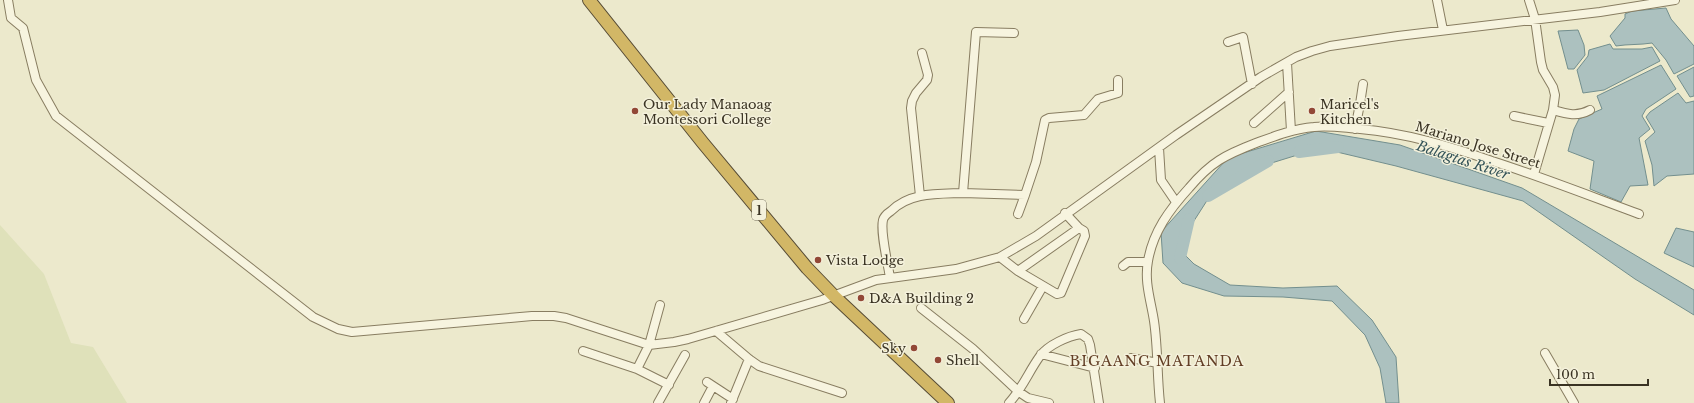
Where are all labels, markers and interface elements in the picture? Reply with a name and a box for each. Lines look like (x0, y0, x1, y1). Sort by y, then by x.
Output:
place label: Our Lady Manaoag Montessori College (643, 96, 772, 128)
place label: Maricel's Kitchen (1320, 96, 1379, 128)
marker: Our Lady Manaoag Montessori College (630, 106, 640, 116)
marker: Maricel's Kitchen (1307, 106, 1317, 116)
street label: Mariano Jose Street (1413, 118, 1543, 172)
water label: Balagtas River (1413, 136, 1512, 184)
road number: 1 (752, 200, 766, 220)
place label: Vista Lodge (825, 252, 904, 269)
marker: Vista Lodge (813, 255, 823, 265)
place label: D&A Building 2 (869, 290, 974, 307)
marker: D&A Building 2 (856, 293, 866, 303)
place label: Sky (881, 340, 907, 357)
marker: Sky (909, 343, 919, 353)
place label: Shell (946, 352, 979, 369)
district label: BIGAANG MATANDA (1070, 352, 1244, 370)
marker: Shell (933, 355, 943, 365)
scale bar (1550, 361, 1648, 387)
text: 100 m (1556, 367, 1595, 382)

